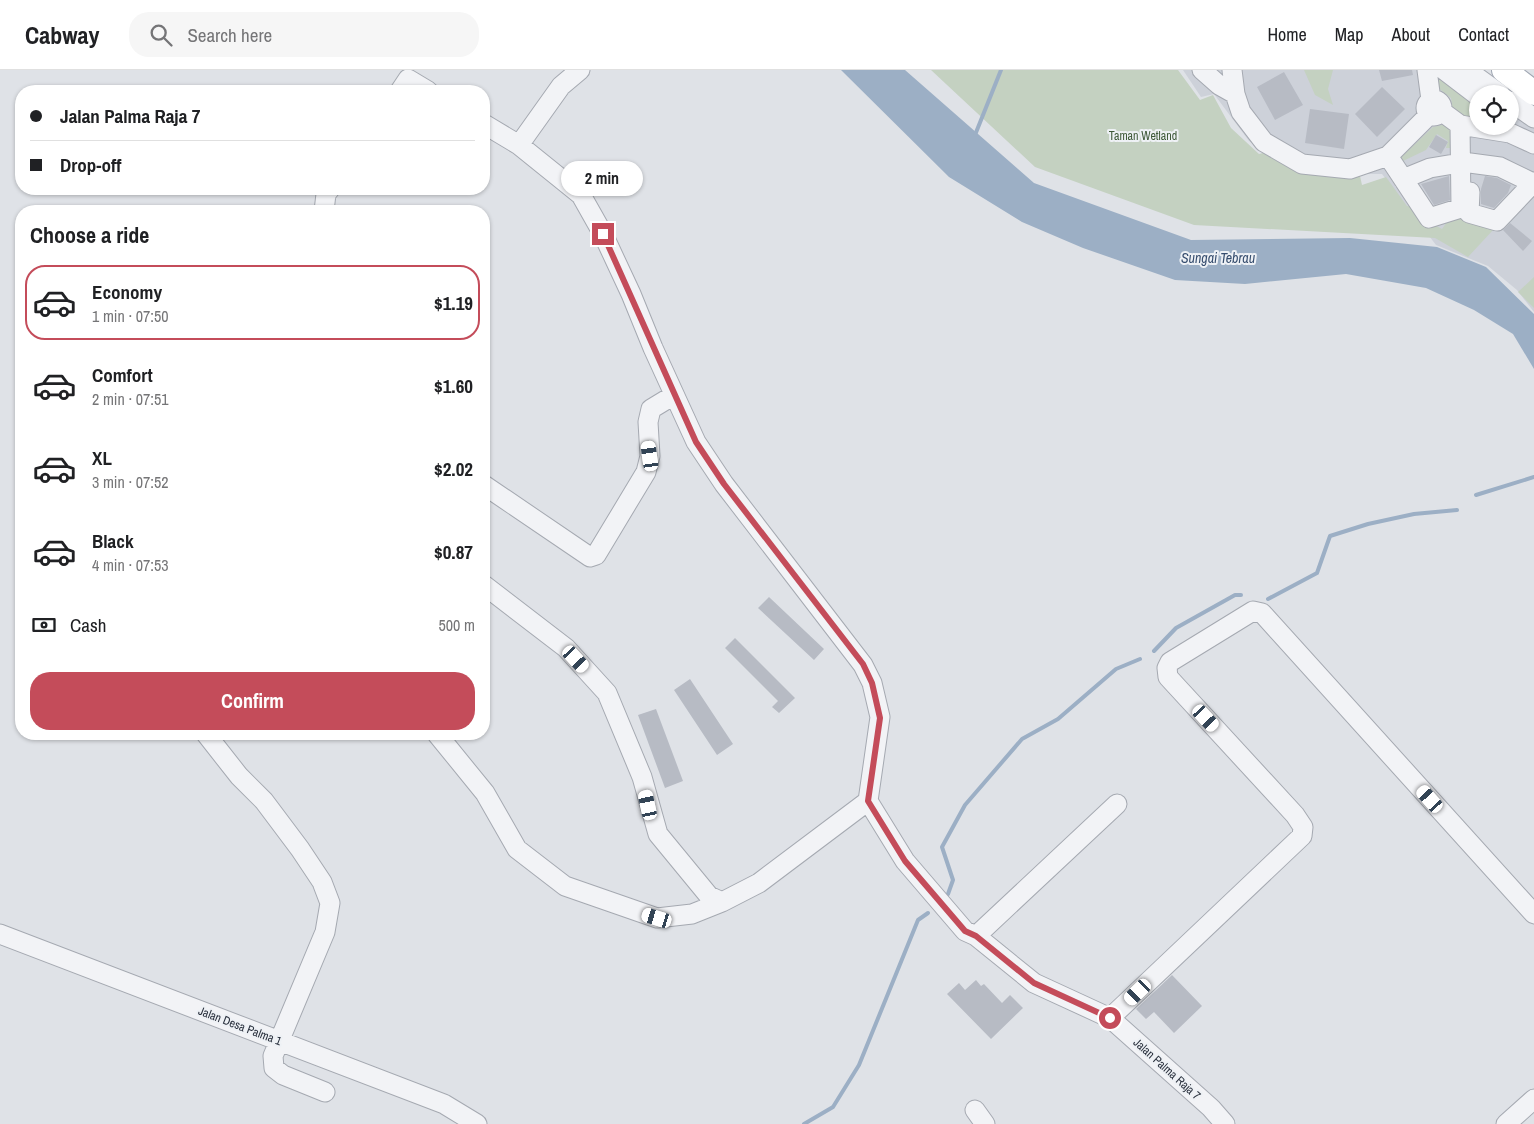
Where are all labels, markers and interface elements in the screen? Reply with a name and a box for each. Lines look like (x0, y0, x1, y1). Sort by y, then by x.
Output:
search box (129, 12, 479, 57)
text: Cabway (25, 19, 99, 51)
icon: search (147, 21, 175, 49)
text: Search here (187, 22, 272, 48)
text: Home (1267, 22, 1307, 47)
text: Map (1335, 22, 1364, 47)
text: About (1392, 22, 1430, 47)
text: Contact (1458, 22, 1509, 47)
map controls (1469, 85, 1519, 135)
button: locate (1469, 85, 1519, 135)
text: Jalan Palma Raja 7 (60, 103, 200, 129)
park label: Taman Wetland (1109, 128, 1177, 144)
text: Drop-off (60, 152, 121, 178)
callout: 2 min (562, 161, 644, 196)
text: 2 min (585, 167, 619, 189)
text: Choose a ride (30, 220, 149, 250)
route end (592, 223, 614, 245)
water label: Sungai Tebrau (1181, 249, 1256, 267)
text: Economy (92, 279, 162, 305)
icon: car (32, 280, 77, 325)
text: $1.19 (434, 290, 473, 316)
text: 1 min · 07:50 (92, 305, 169, 327)
text: Comfort (92, 362, 153, 388)
icon: car (32, 363, 77, 408)
text: $1.60 (434, 373, 473, 399)
text: 2 min · 07:51 (92, 388, 169, 410)
car (640, 440, 659, 472)
text: XL (92, 445, 112, 471)
icon: car (32, 446, 77, 491)
text: $2.02 (434, 456, 473, 482)
text: 3 min · 07:52 (92, 471, 169, 493)
text: Black (92, 528, 134, 554)
icon: car (32, 529, 77, 574)
text: $0.87 (434, 539, 473, 565)
text: 4 min · 07:53 (92, 554, 169, 576)
icon: cash (30, 611, 58, 639)
text: Cash (70, 612, 106, 638)
text: 500 m (439, 614, 475, 636)
car (560, 643, 591, 675)
button: Confirm (30, 672, 475, 730)
car (1190, 702, 1221, 734)
car (1414, 783, 1445, 815)
car (637, 789, 658, 821)
car (640, 906, 673, 930)
car (1122, 976, 1154, 1008)
street label: Jalan Desa Palma 1 (196, 1003, 284, 1049)
route start (1099, 1007, 1121, 1029)
street label: Jalan Palma Raja 7 (1130, 1035, 1204, 1104)

